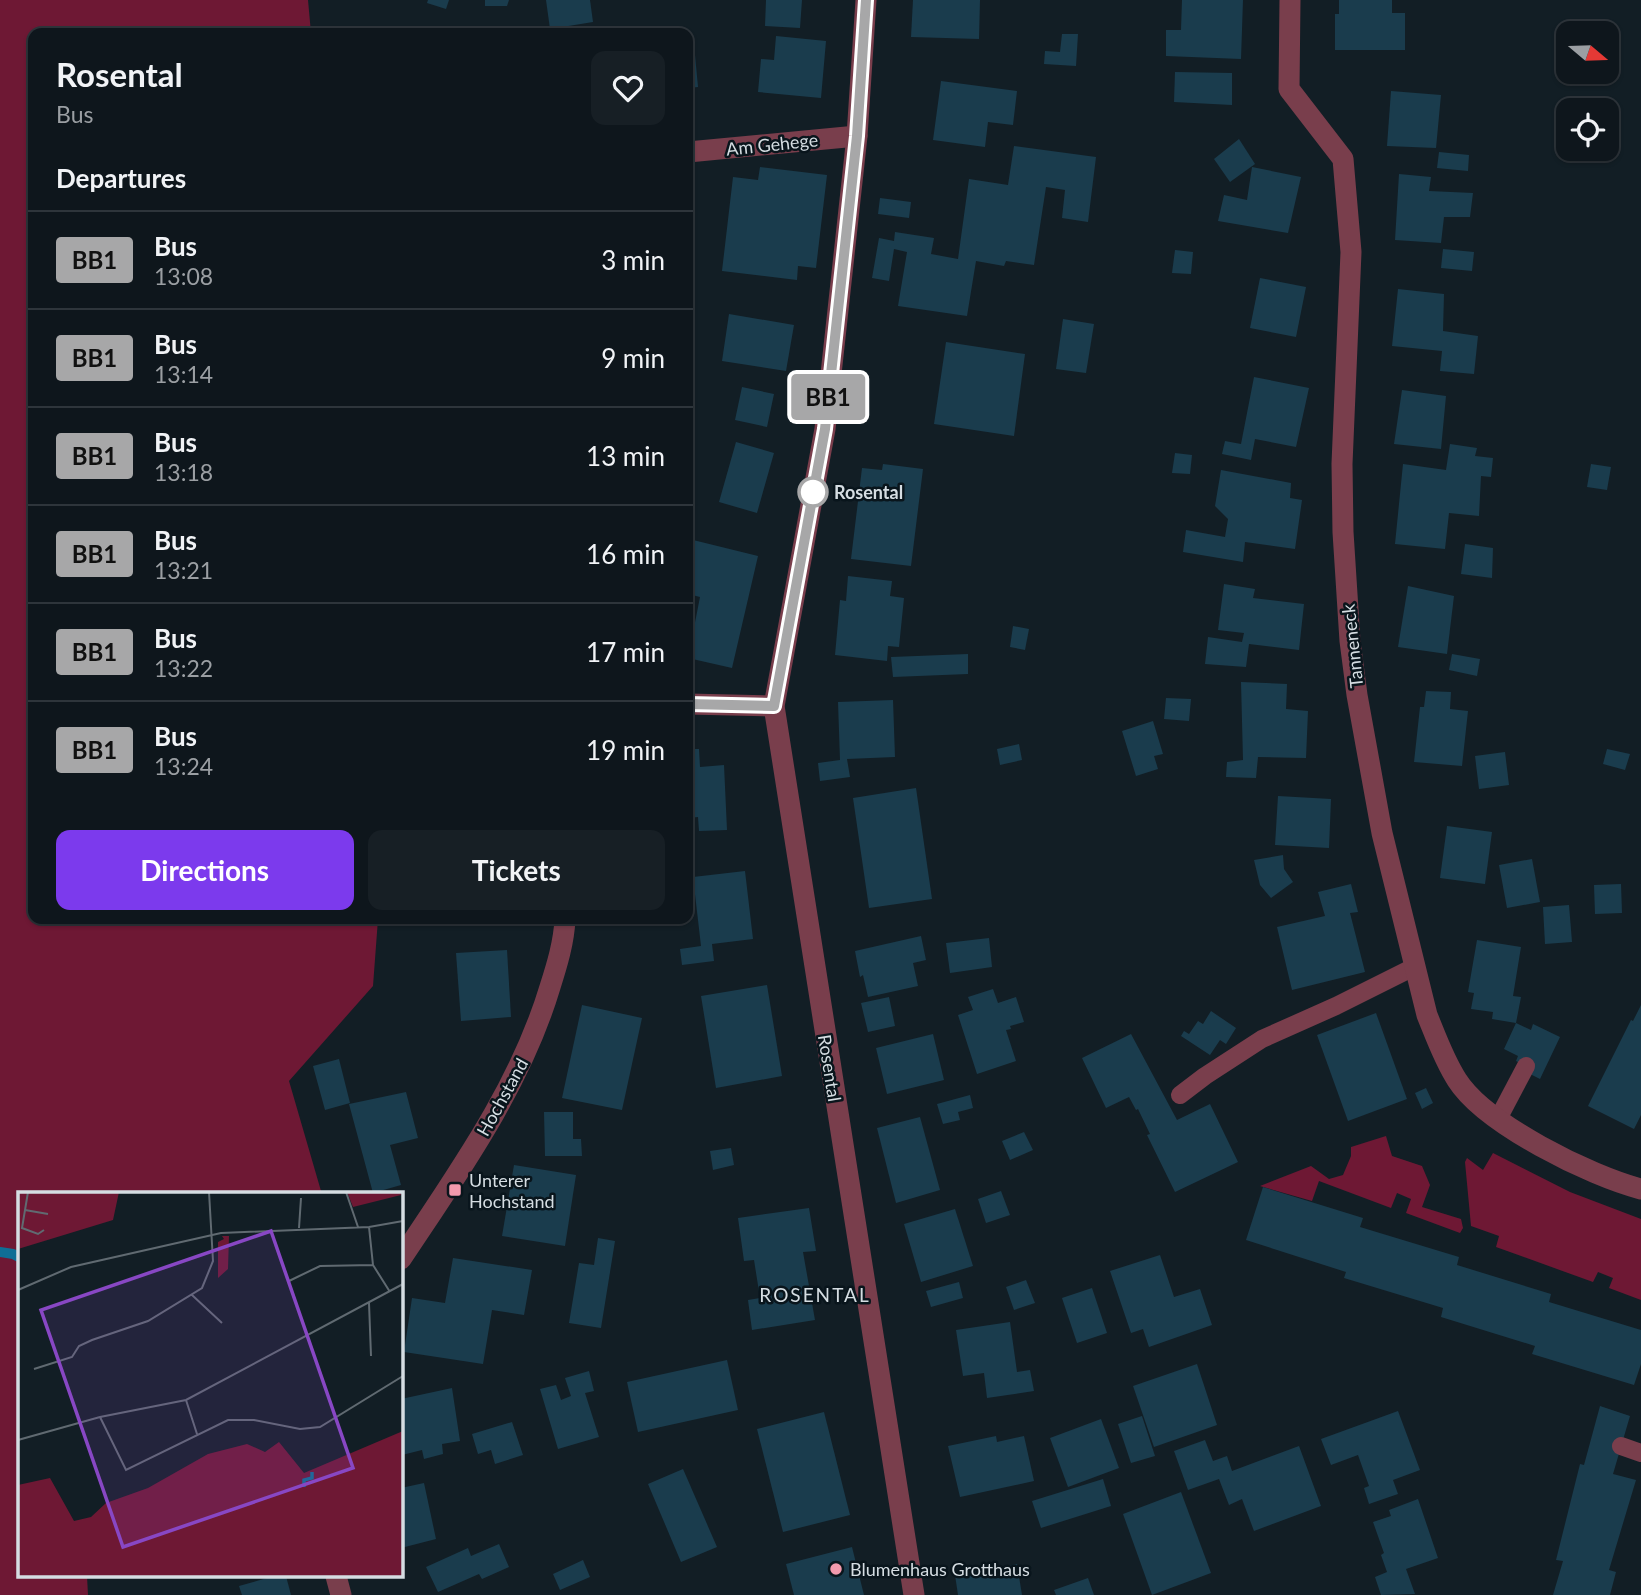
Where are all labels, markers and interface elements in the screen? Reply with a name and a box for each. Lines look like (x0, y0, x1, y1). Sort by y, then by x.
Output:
north arrow (1556, 21, 1619, 84)
map controls (1556, 21, 1619, 161)
button: heart (591, 51, 665, 125)
text: Rosental (56, 54, 183, 94)
button: locate (1556, 98, 1619, 161)
text: Bus (56, 100, 93, 128)
street label: Am Gehege (725, 128, 819, 160)
text: Departures (56, 162, 186, 194)
text: Bus (154, 230, 197, 262)
text: 3 min (601, 244, 665, 276)
text: BB1 (72, 245, 117, 274)
text: 13:08 (154, 262, 213, 290)
text: Bus (154, 328, 197, 360)
text: 9 min (601, 342, 665, 374)
text: BB1 (72, 343, 117, 372)
text: 13:14 (154, 360, 213, 388)
line badge: BB1 (788, 374, 868, 420)
text: BB1 (805, 382, 851, 411)
text: Bus (154, 426, 197, 458)
text: 13 min (586, 440, 665, 472)
text: BB1 (72, 441, 117, 470)
text: 13:18 (154, 458, 213, 486)
marker: Rosental (798, 477, 828, 507)
place label: Rosental (834, 481, 903, 503)
text: Bus (154, 524, 197, 556)
text: 16 min (586, 538, 665, 570)
text: BB1 (72, 539, 117, 568)
text: 13:21 (154, 556, 213, 584)
street label: Tanneneck (1337, 602, 1367, 689)
text: Bus (154, 622, 197, 654)
text: 17 min (586, 636, 665, 668)
text: BB1 (72, 637, 117, 666)
text: 13:22 (154, 654, 213, 682)
text: Bus (154, 720, 197, 752)
text: 19 min (586, 734, 665, 766)
text: BB1 (72, 735, 117, 764)
text: 13:24 (154, 752, 213, 780)
button: Directions (56, 830, 354, 910)
button: Tickets (368, 830, 665, 910)
street label: Rosental (814, 1033, 846, 1103)
street label: Hochstand (472, 1054, 532, 1140)
place label: Unterer Hochstand (469, 1169, 555, 1212)
marker: Unterer Hochstand (447, 1182, 463, 1198)
inset map (18, 1192, 402, 1578)
district label: ROSENTAL (759, 1283, 871, 1306)
place label: Blumenhaus Grotthaus (850, 1558, 1030, 1580)
marker: Blumenhaus Grotthaus (828, 1561, 844, 1577)

